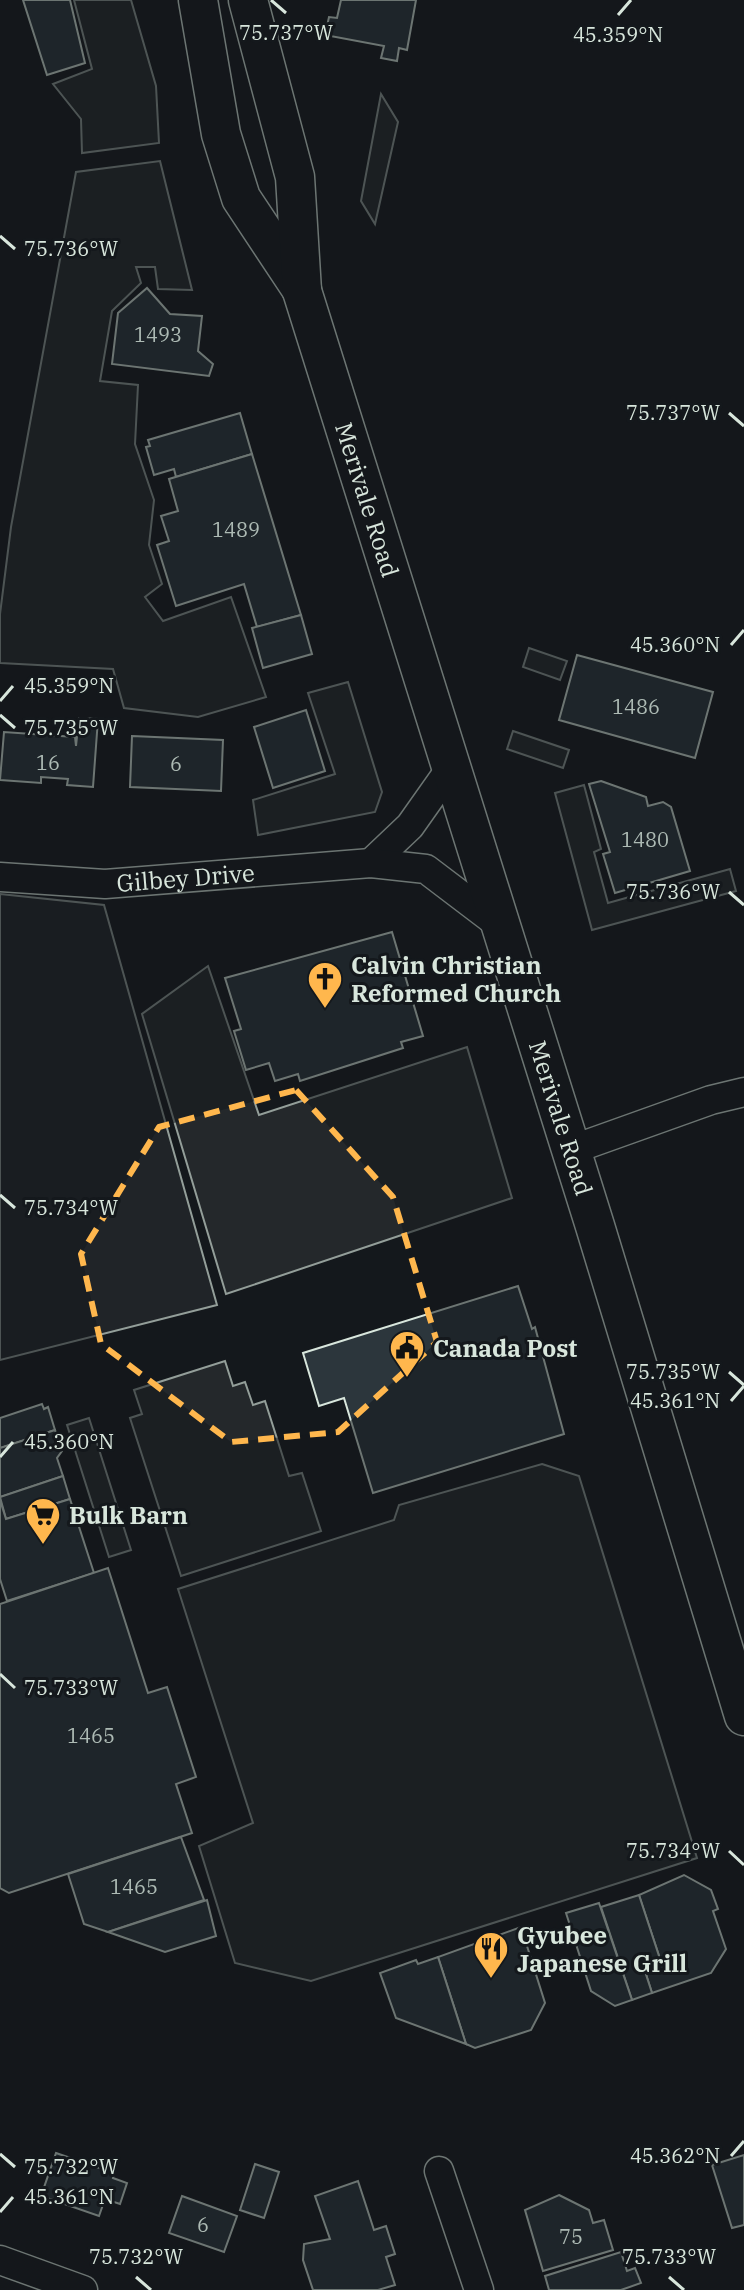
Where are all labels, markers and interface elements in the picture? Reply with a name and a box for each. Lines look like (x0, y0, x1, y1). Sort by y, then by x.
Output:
text: 75.737°W (239, 19, 333, 46)
text: 45.359°N (573, 21, 663, 48)
text: 75.736°W (24, 235, 118, 262)
house number: 1493 (134, 321, 182, 348)
text: 75.737°W (626, 399, 720, 426)
street label: Merivale Road (328, 418, 407, 581)
house number: 1489 (212, 516, 260, 543)
text: 45.360°N (630, 631, 720, 658)
text: 45.359°N (24, 672, 114, 699)
house number: 1486 (612, 693, 660, 720)
text: 75.735°W (24, 714, 118, 741)
house number: 16 (36, 749, 60, 776)
house number: 6 (170, 750, 182, 777)
house number: 1480 (621, 826, 669, 853)
street label: Gilbey Drive (115, 856, 256, 899)
text: 75.736°W (626, 878, 720, 905)
place label: Calvin Christian Reformed Church (351, 949, 561, 1009)
church icon: Calvin Christian Reformed Church (306, 960, 344, 1010)
street label: Merivale Road (522, 1037, 600, 1199)
text: 75.734°W (24, 1194, 118, 1221)
public building icon: Canada Post (388, 1329, 426, 1379)
place label: Canada Post (433, 1332, 577, 1364)
text: 75.735°W (626, 1358, 720, 1385)
text: 45.361°N (630, 1387, 720, 1414)
text: 45.360°N (24, 1428, 114, 1455)
supermarket icon: Bulk Barn (24, 1496, 62, 1546)
place label: Bulk Barn (69, 1499, 188, 1531)
text: 75.733°W (24, 1674, 118, 1701)
house number: 1465 (67, 1722, 115, 1749)
text: 75.734°W (626, 1837, 720, 1864)
house number: 1465 (110, 1873, 158, 1900)
place label: Gyubee Japanese Grill (517, 1919, 687, 1979)
restaurant icon: Gyubee Japanese Grill (472, 1930, 510, 1980)
text: 45.362°N (630, 2142, 720, 2169)
text: 75.732°W (24, 2153, 118, 2180)
text: 45.361°N (24, 2183, 114, 2210)
house number: 6 (197, 2211, 209, 2238)
house number: 75 (559, 2223, 583, 2250)
text: 75.732°W (89, 2243, 183, 2270)
text: 75.733°W (622, 2243, 716, 2270)

